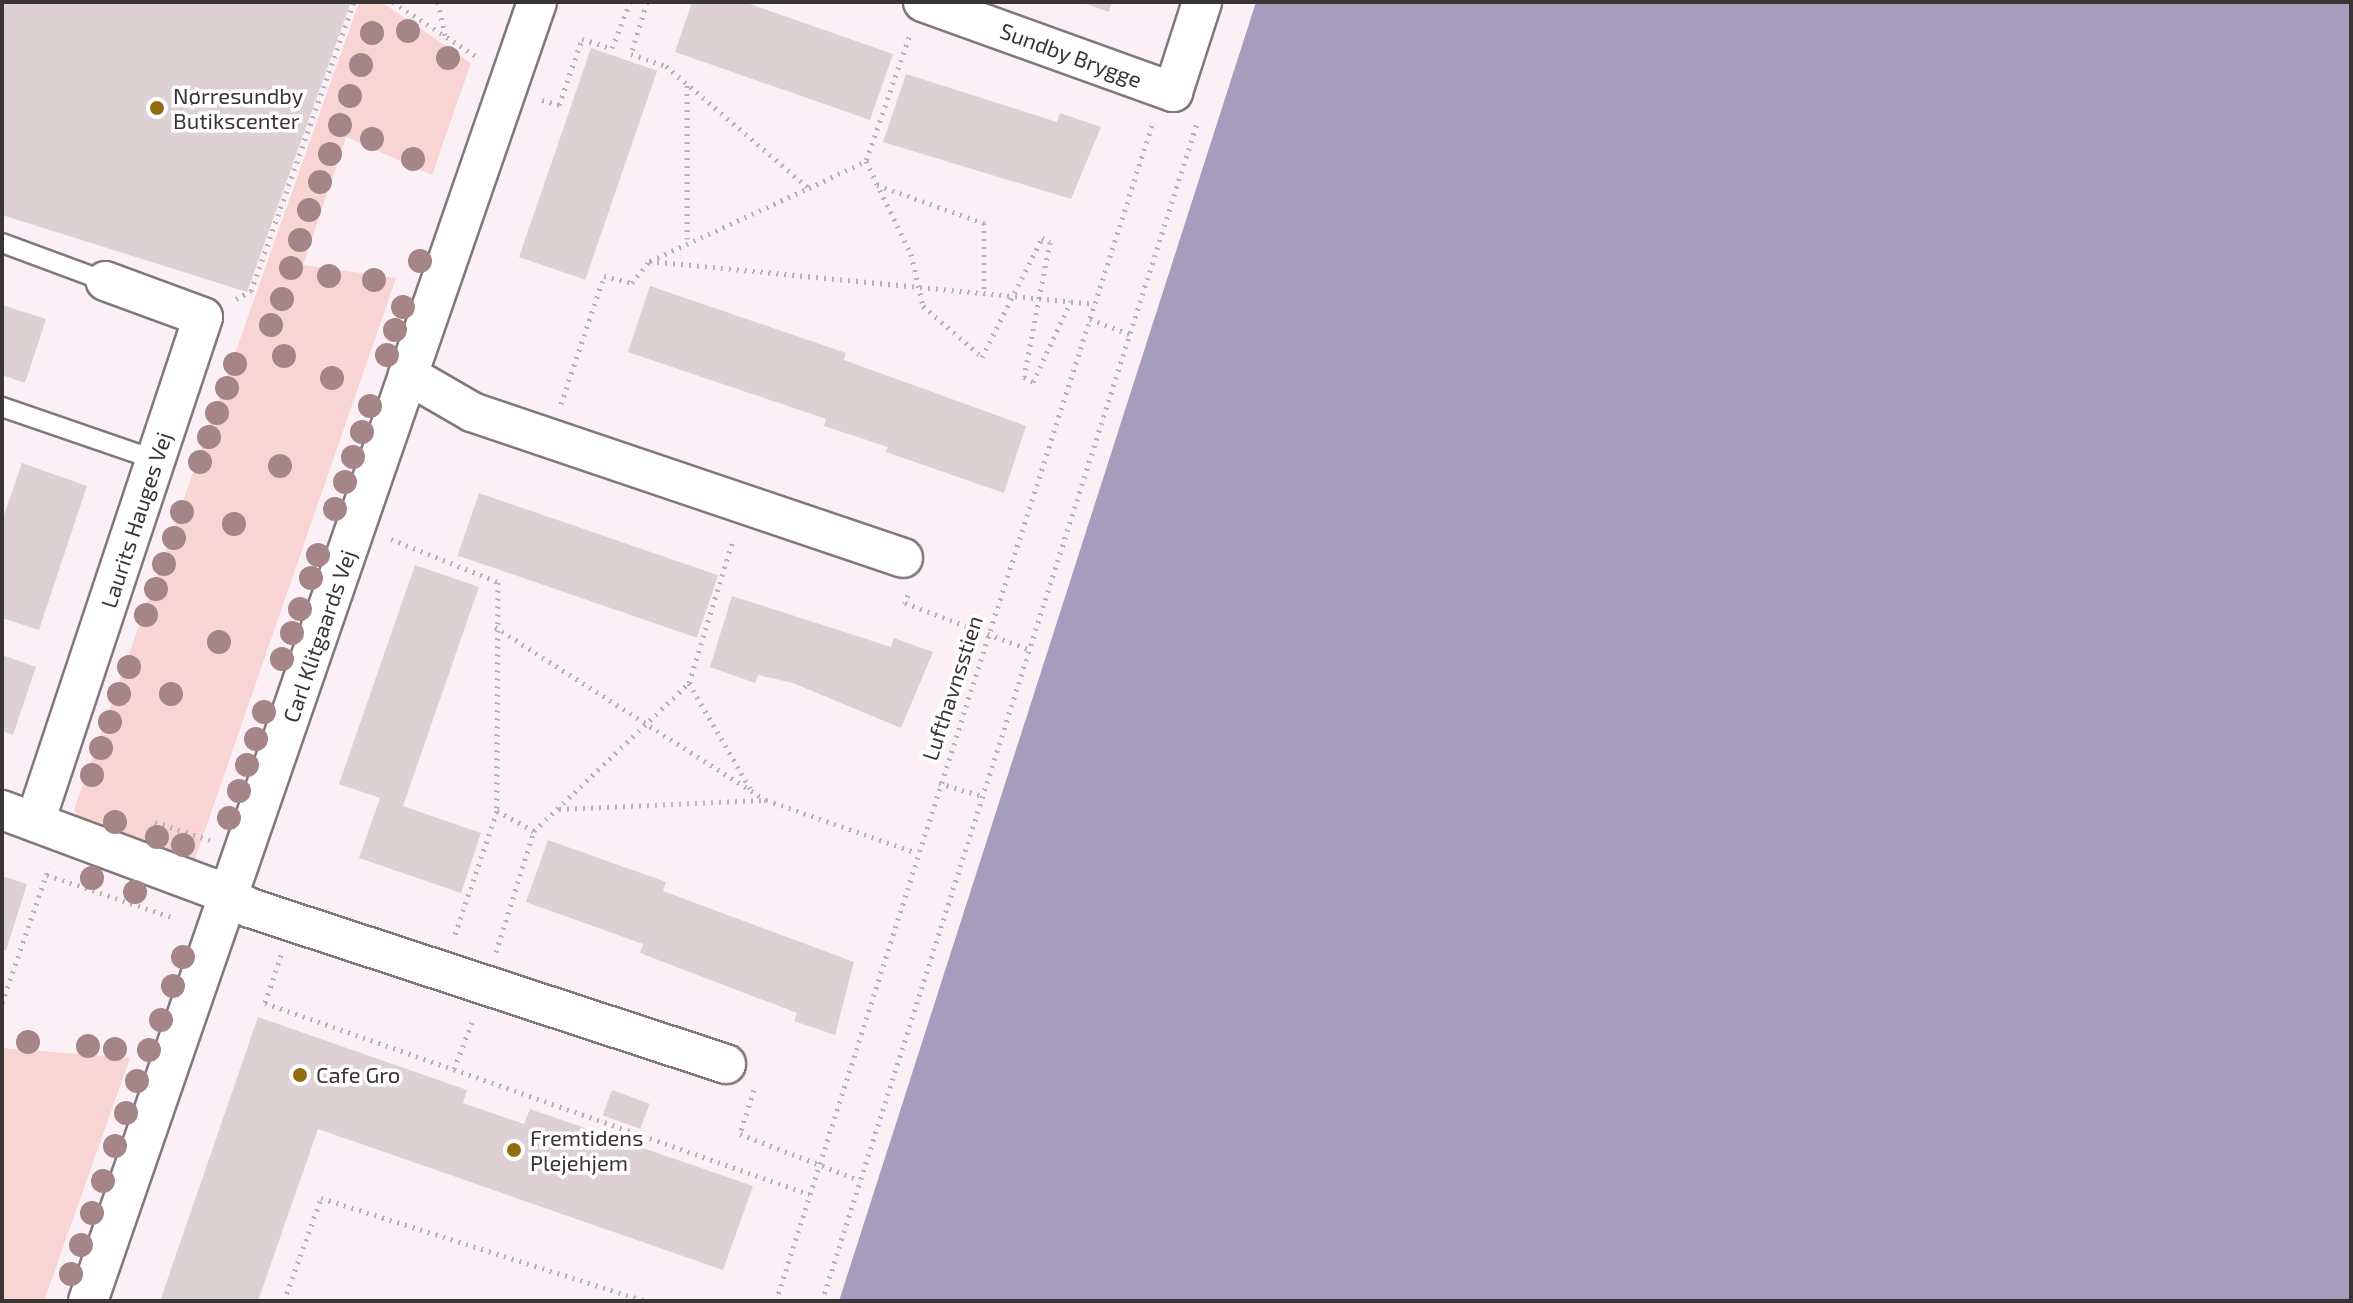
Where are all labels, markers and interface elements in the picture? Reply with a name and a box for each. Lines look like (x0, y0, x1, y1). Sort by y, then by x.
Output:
street label: Sundby Brygge (996, 17, 1146, 93)
place label: Nørresundby Butikscenter (173, 82, 303, 134)
marker: Nørresundby Butikscenter (148, 99, 166, 117)
street label: Laurits Hauges Vej (95, 428, 177, 612)
street label: Carl Klitgaards Vej (277, 546, 361, 726)
street label: Lufthavnsstien (916, 612, 988, 764)
place label: Cafe Gro (316, 1062, 400, 1088)
marker: Cafe Gro (291, 1066, 309, 1084)
place label: Fremtidens Plejehjem (530, 1124, 643, 1176)
marker: Fremtidens Plejehjem (505, 1141, 523, 1159)

